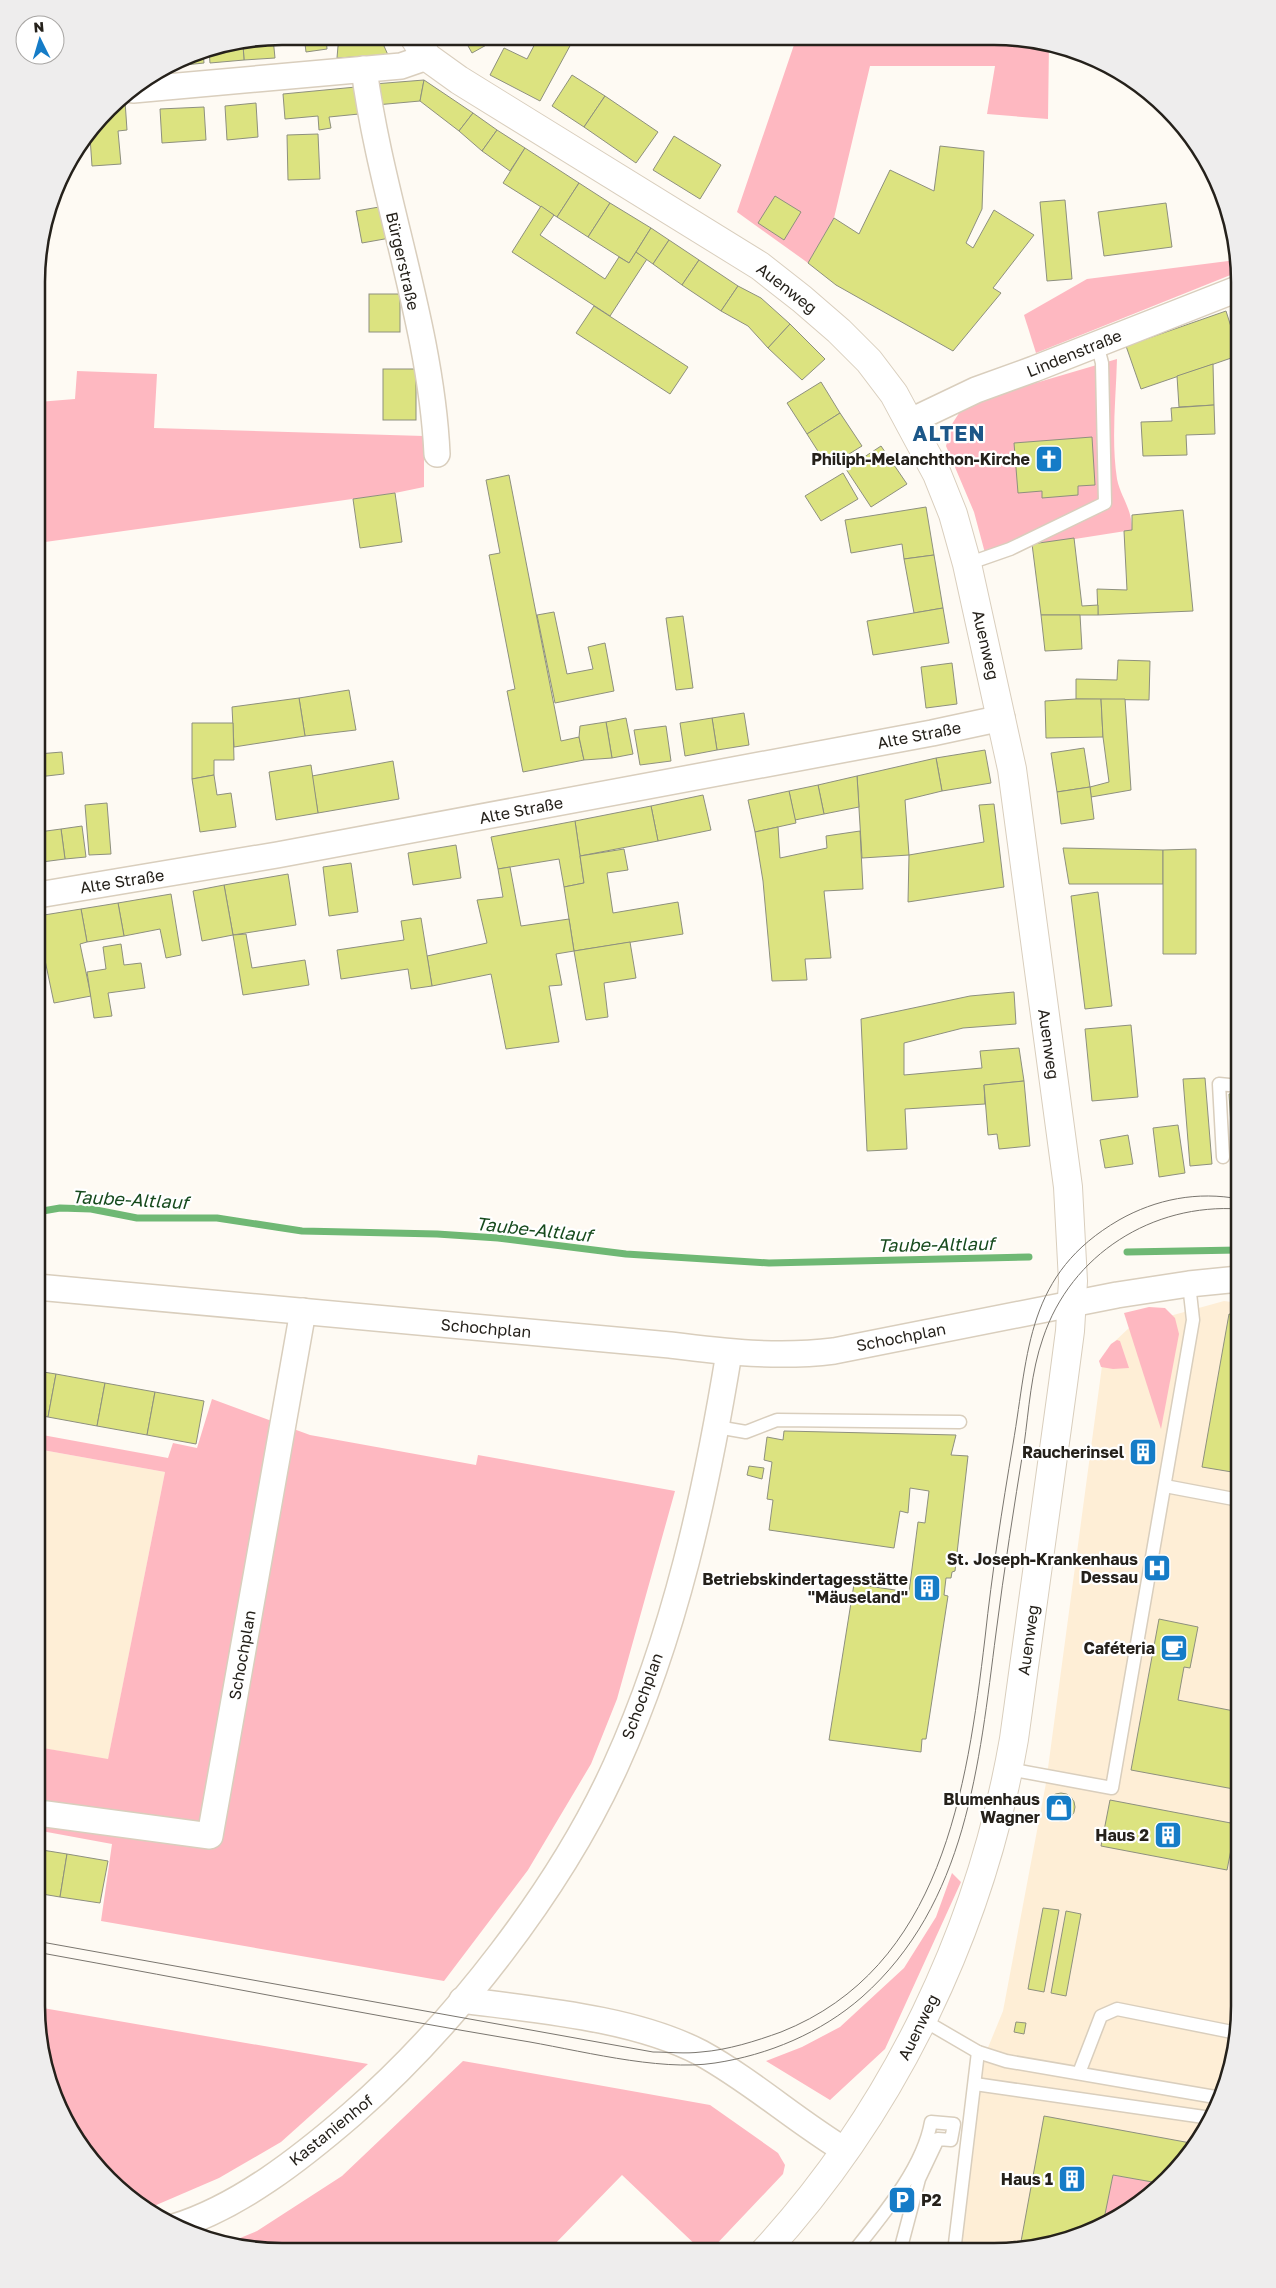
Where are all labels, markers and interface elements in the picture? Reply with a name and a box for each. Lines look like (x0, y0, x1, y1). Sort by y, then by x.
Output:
north arrow (15, 15, 65, 65)
text: N (33, 18, 45, 35)
street label: Bürgerstraße (382, 210, 424, 312)
street label: Auenweg (753, 258, 821, 318)
street label: Lindenstraße (1024, 325, 1124, 381)
district label: ALTEN (913, 420, 985, 446)
church icon: Philiph-Melanchthon-Kirche (1034, 444, 1064, 474)
place label: Philiph-Melanchthon-Kirche (811, 449, 1030, 469)
street label: Auenweg (968, 608, 1004, 682)
street label: Alte Straße (875, 717, 963, 753)
street label: Alte Straße (477, 792, 565, 828)
street label: Alte Straße (79, 864, 165, 898)
street label: Auenweg (1034, 1007, 1064, 1081)
water label: Taube-Altlauf (71, 1185, 192, 1213)
water label: Taube-Altlauf (475, 1212, 597, 1246)
water label: Taube-Altlauf (877, 1232, 998, 1256)
street label: Schochplan (440, 1314, 532, 1342)
street label: Schochplan (855, 1319, 947, 1355)
building icon: Raucherinsel (1128, 1437, 1158, 1467)
place label: Raucherinsel (1022, 1442, 1125, 1462)
place label: St. Joseph-Krankenhaus Dessau (947, 1549, 1138, 1587)
hospital icon: St. Joseph-Krankenhaus Dessau (1142, 1553, 1172, 1583)
place label: Betriebskindertagesstätte "Mäuseland" (702, 1569, 908, 1607)
building icon: Betriebskindertagesstätte "Mäuseland" (912, 1573, 942, 1603)
street label: Auenweg (1013, 1603, 1043, 1677)
street label: Schochplan (224, 1609, 260, 1701)
cafe icon: Caféteria (1159, 1633, 1189, 1663)
place label: Caféteria (1083, 1638, 1155, 1658)
street label: Schochplan (617, 1650, 667, 1742)
place label: Blumenhaus Wagner (943, 1789, 1040, 1827)
shop icon: Blumenhaus Wagner (1044, 1793, 1074, 1823)
building icon: Haus 2 (1153, 1820, 1183, 1850)
place label: Haus 2 (1095, 1825, 1149, 1845)
street label: Auenweg (893, 1991, 943, 2063)
street label: Kastanienhof (285, 2090, 377, 2170)
building icon: Haus 1 (1057, 2164, 1087, 2194)
place label: Haus 1 (1001, 2169, 1053, 2189)
parking icon: P2 (887, 2185, 917, 2215)
place label: P2 (921, 2190, 942, 2210)

